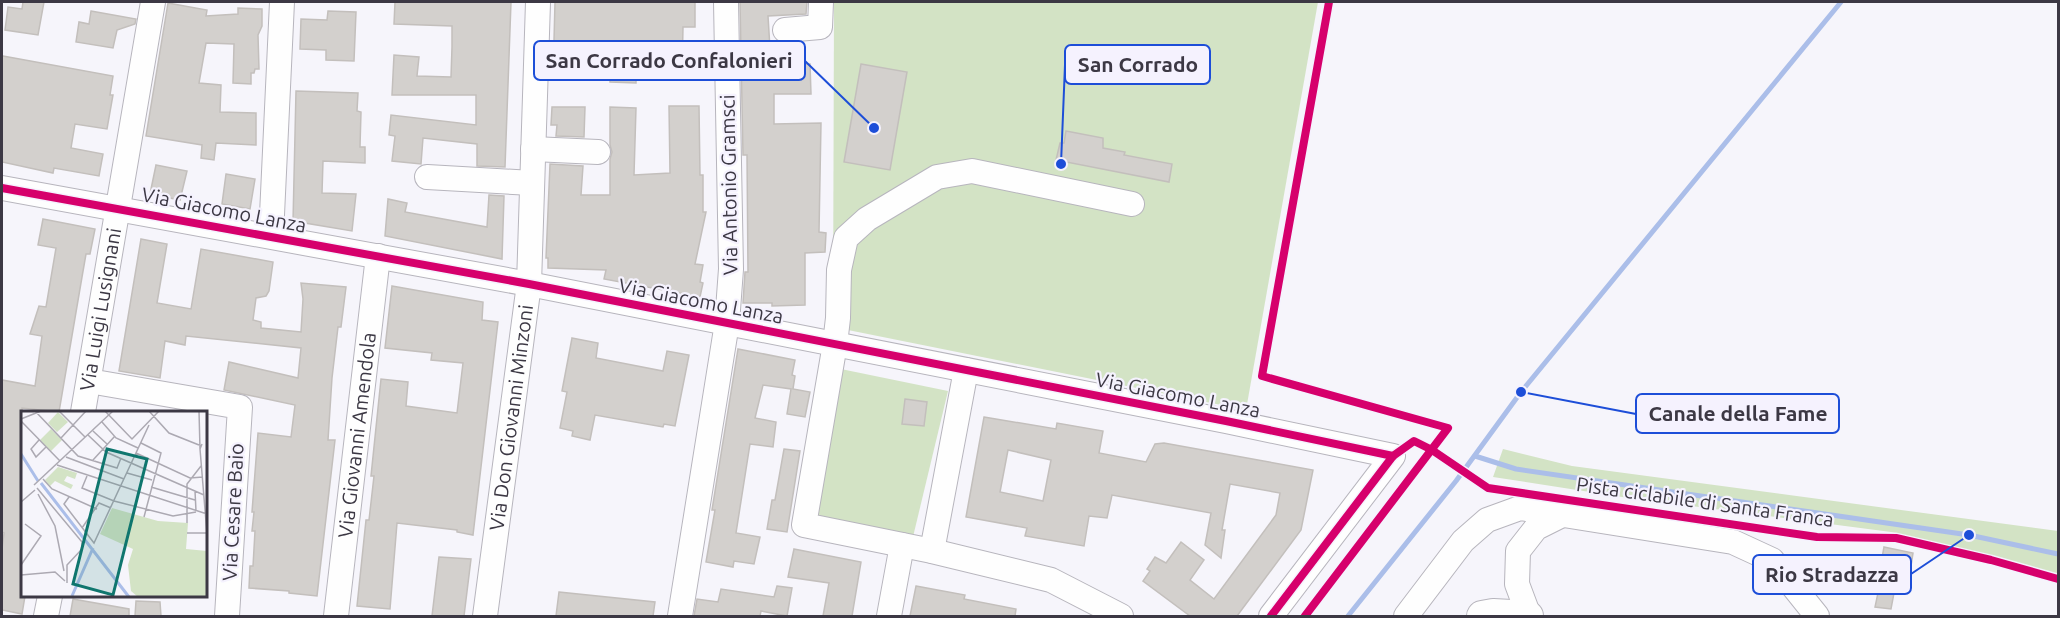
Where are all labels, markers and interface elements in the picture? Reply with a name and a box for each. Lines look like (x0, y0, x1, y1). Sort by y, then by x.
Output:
callout: San Corrado Confalonieri (534, 41, 805, 80)
callout: San Corrado (1065, 45, 1210, 84)
text: San Corrado Confalonieri (545, 48, 793, 72)
text: San Corrado (1078, 52, 1198, 76)
street label: Via Antonio Gramsci (715, 94, 742, 276)
street label: Via Giacomo Lanza (140, 182, 308, 237)
street label: Via Luigi Lusignani (75, 226, 125, 393)
street label: Via Giacomo Lanza (617, 273, 785, 328)
street label: Via Don Giovanni Minzoni (484, 303, 537, 532)
street label: Via Giovanni Amendola (333, 331, 380, 539)
street label: Via Giacomo Lanza (1094, 367, 1262, 422)
callout: Canale della Fame (1636, 394, 1839, 433)
text: Canale della Fame (1649, 401, 1827, 425)
inset map (21, 411, 207, 597)
street label: Via Cesare Baio (217, 442, 248, 581)
street label: Pista ciclabile di Santa Franca (1575, 472, 1835, 531)
callout: Rio Stradazza (1753, 555, 1911, 594)
text: Rio Stradazza (1765, 562, 1899, 586)

